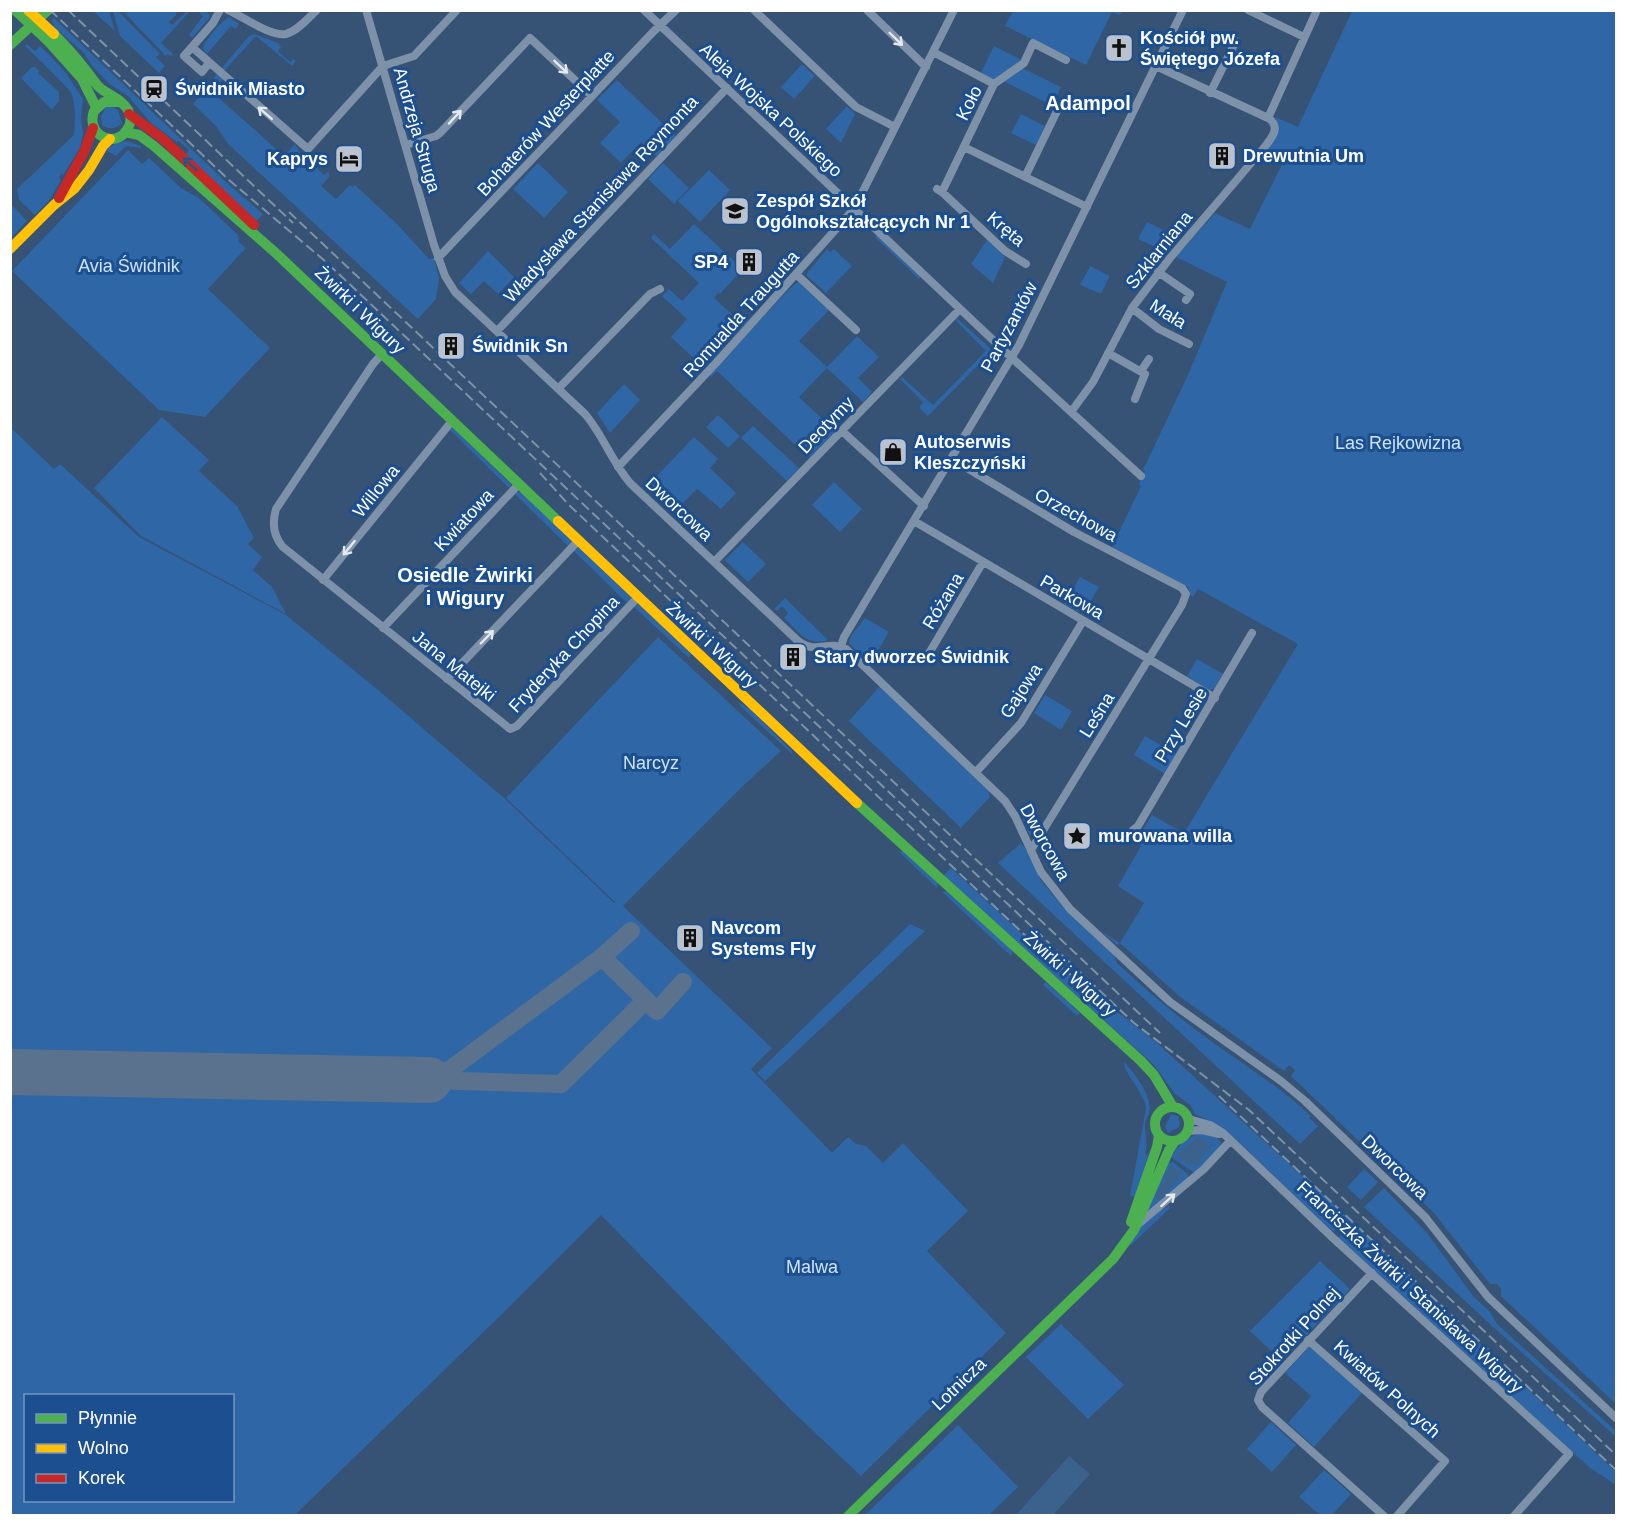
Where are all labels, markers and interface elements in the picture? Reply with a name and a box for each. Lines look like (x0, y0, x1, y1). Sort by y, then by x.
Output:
place label: Kościół pw. Świętego Józefa (1140, 28, 1281, 69)
one-way arrow (889, 32, 904, 46)
church icon: Kościół pw. Świętego Józefa (1103, 32, 1135, 64)
street label: Aleja Wojska Polskiego (696, 39, 846, 181)
street label: Bohaterów Westerplatte (473, 46, 619, 200)
one-way arrow (553, 60, 568, 74)
street label: Andrzeja Struga (390, 65, 445, 196)
station icon: Świdnik Miasto (138, 73, 170, 105)
place label: Świdnik Miasto (175, 78, 305, 99)
street label: Koło (952, 82, 986, 124)
street label: Władysława Stanisława Reymonta (500, 91, 703, 306)
district label: Adampol (1045, 92, 1131, 114)
one-way arrow (258, 106, 273, 120)
one-way arrow (448, 110, 462, 125)
building icon: Drewutnia Um (1206, 140, 1238, 172)
hotel icon: Kaprys (333, 143, 365, 175)
place label: Drewutnia Um (1243, 146, 1364, 166)
place label: Kaprys (267, 149, 328, 169)
one-way arrow (183, 157, 198, 171)
place label: Zespół Szkół Ogólnokształcących Nr 1 (756, 191, 970, 232)
school or university icon: Zespół Szkół Ogólnokształcących Nr 1 (719, 195, 751, 227)
street label: Szklarniana (1122, 206, 1197, 293)
street label: Kręta (983, 208, 1030, 251)
street label: Romualda Traugutta (679, 246, 804, 381)
building icon: SP4 (733, 246, 765, 278)
place label: SP4 (694, 252, 728, 272)
park label: Avia Świdnik (78, 255, 181, 276)
street label: Żwirki i Wigury (311, 262, 409, 358)
street label: Partyzantów (977, 278, 1042, 375)
street label: Mała (1146, 295, 1191, 333)
building icon: Świdnik Sn (435, 330, 467, 362)
place label: Świdnik Sn (472, 335, 568, 356)
street label: Deotymy (794, 393, 858, 457)
place label: Autoserwis Kleszczyński (914, 432, 1026, 473)
park label: Las Rejkowizna (1335, 433, 1462, 453)
shop icon: Autoserwis Kleszczyński (877, 436, 909, 468)
street label: Willowa (349, 460, 404, 521)
street label: Dworcowa (641, 473, 717, 546)
street label: Kwiatowa (430, 484, 498, 555)
street label: Orzechowa (1031, 484, 1122, 546)
one-way arrow (343, 540, 356, 556)
district label: Osiedle Żwirki i Wigury (397, 564, 533, 609)
street label: Różana (918, 568, 968, 633)
street label: Parkowa (1037, 571, 1108, 624)
street label: Fryderyka Chopina (505, 591, 624, 716)
street label: Żwirki i Wigury (662, 598, 762, 692)
street label: Jana Matejki (408, 626, 500, 706)
one-way arrow (480, 629, 495, 644)
building icon: Stary dworzec Świdnik (777, 641, 809, 673)
place label: Stary dworzec Świdnik (814, 646, 1010, 667)
street label: Gajowa (996, 659, 1047, 722)
street label: Przy Lesie (1151, 684, 1211, 766)
street label: Leśna (1076, 688, 1119, 741)
park label: Narcyz (623, 753, 679, 773)
street label: Dworcowa (1016, 800, 1075, 884)
place icon: murowana willa (1061, 820, 1093, 852)
place label: murowana willa (1098, 826, 1233, 846)
place label: Navcom Systems Fly (711, 918, 816, 959)
building icon: Navcom Systems Fly (674, 922, 706, 954)
street label: Żwirki i Wigury (1020, 927, 1120, 1021)
street label: Dworcowa (1358, 1131, 1433, 1204)
street label: Franciszka Żwirki i Stanisława Wigury (1293, 1177, 1527, 1397)
one-way arrow (1160, 1193, 1175, 1207)
park label: Malwa (786, 1257, 839, 1277)
street label: Stokrotki Polnej (1245, 1283, 1343, 1389)
street label: Kwiatów Polnych (1330, 1336, 1444, 1442)
street label: Lotnicza (928, 1353, 991, 1414)
legend (24, 1394, 234, 1502)
text: Płynnie (78, 1408, 137, 1428)
text: Wolno (78, 1438, 129, 1458)
text: Korek (78, 1468, 126, 1488)

